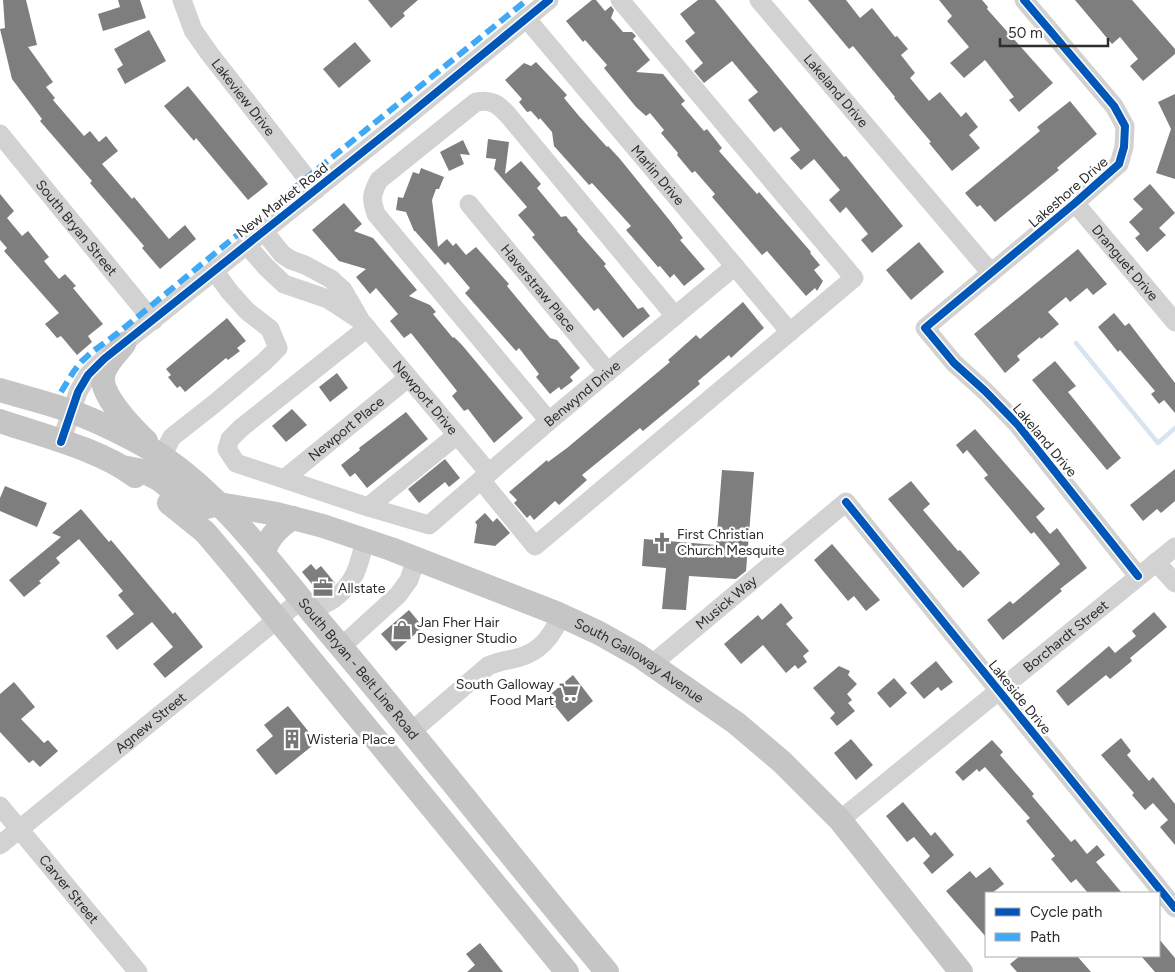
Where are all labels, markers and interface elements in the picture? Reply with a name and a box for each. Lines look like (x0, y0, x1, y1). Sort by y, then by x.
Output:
scale bar (1000, 15, 1108, 47)
text: 50 m (1008, 24, 1043, 42)
street label: Lakeland Drive (800, 51, 872, 131)
street label: Lakeview Drive (208, 55, 279, 140)
street label: Marlin Drive (627, 142, 688, 209)
street label: Lakeshore Drive (1025, 153, 1112, 231)
street label: New Market Road (233, 159, 332, 241)
street label: South Bryan Street (32, 176, 121, 280)
street label: Dranguet Drive (1088, 222, 1162, 305)
street label: Haverstraw Place (497, 241, 580, 336)
street label: Newport Drive (389, 357, 461, 439)
street label: Benwynd Drive (541, 357, 624, 431)
street label: Newport Place (305, 393, 388, 465)
street label: Lakeland Drive (1009, 400, 1081, 481)
place label: First Christian Church Mesquite (677, 526, 785, 559)
church icon: First Christian Church Mesquite (651, 531, 673, 553)
street label: Musick Way (692, 572, 761, 633)
office icon: Allstate (312, 577, 334, 599)
place label: Allstate (338, 580, 386, 597)
street label: South Bryan - Belt Line Road (294, 595, 422, 743)
street label: Borchardt Street (1020, 597, 1112, 676)
place label: Jan Fher Hair Designer Studio (417, 614, 517, 647)
street label: South Galloway Avenue (572, 615, 707, 707)
shop icon: Jan Fher Hair Designer Studio (391, 619, 413, 641)
street label: Lakeside Drive (985, 657, 1055, 738)
place label: South Galloway Food Mart (456, 676, 555, 709)
supermarket icon: South Galloway Food Mart (558, 681, 580, 703)
street label: Agnew Street (112, 689, 190, 757)
building icon: Wisteria Place (281, 728, 303, 750)
place label: Wisteria Place (307, 731, 396, 748)
street label: Carver Street (35, 852, 102, 927)
legend (985, 892, 1160, 957)
text: Cycle path (1030, 903, 1102, 921)
text: Path (1030, 928, 1060, 946)

